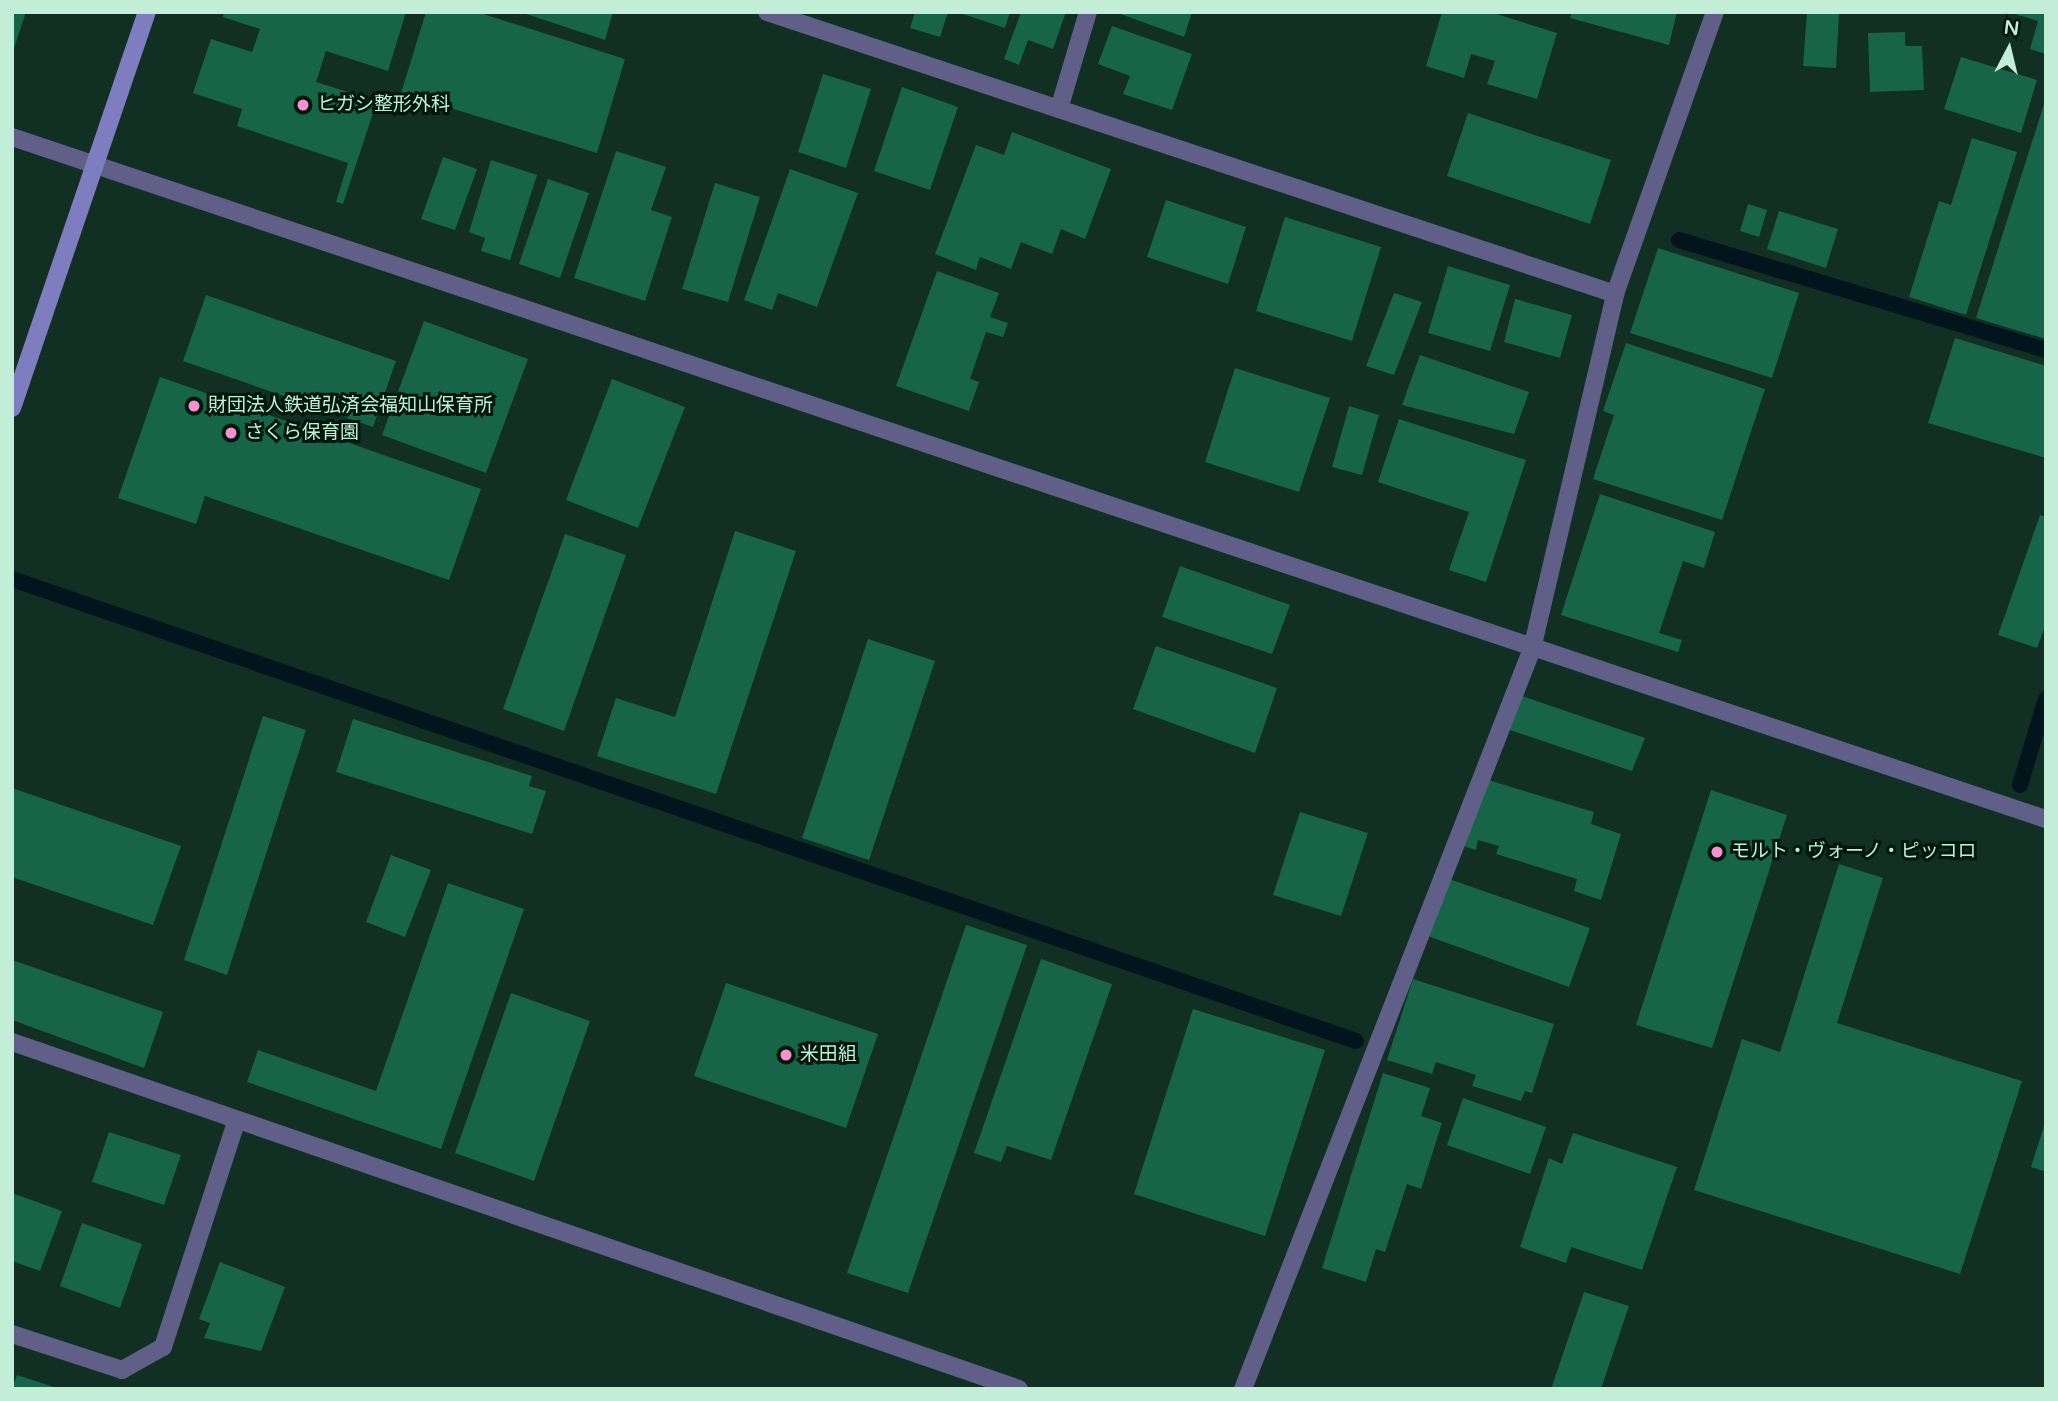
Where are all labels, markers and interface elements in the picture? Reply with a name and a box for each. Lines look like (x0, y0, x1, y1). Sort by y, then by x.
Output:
north arrow (1974, 14, 2044, 84)
text: N (2003, 16, 2020, 40)
place label: ヒガシ整形外科 (317, 94, 450, 116)
marker: ヒガシ整形外科 (295, 97, 311, 113)
place label: 財団法人鉄道弘済会福知山保育所 (208, 395, 493, 417)
marker: 財団法人鉄道弘済会福知山保育所 (186, 398, 202, 414)
place label: さくら保育園 (245, 422, 359, 444)
marker: さくら保育園 (223, 425, 239, 441)
place label: モルト・ヴォーノ・ピッコロ (1731, 841, 1978, 863)
marker: モルト・ヴォーノ・ピッコロ (1709, 844, 1725, 860)
place label: 米田組 (800, 1044, 857, 1066)
marker: 米田組 (778, 1047, 794, 1063)

